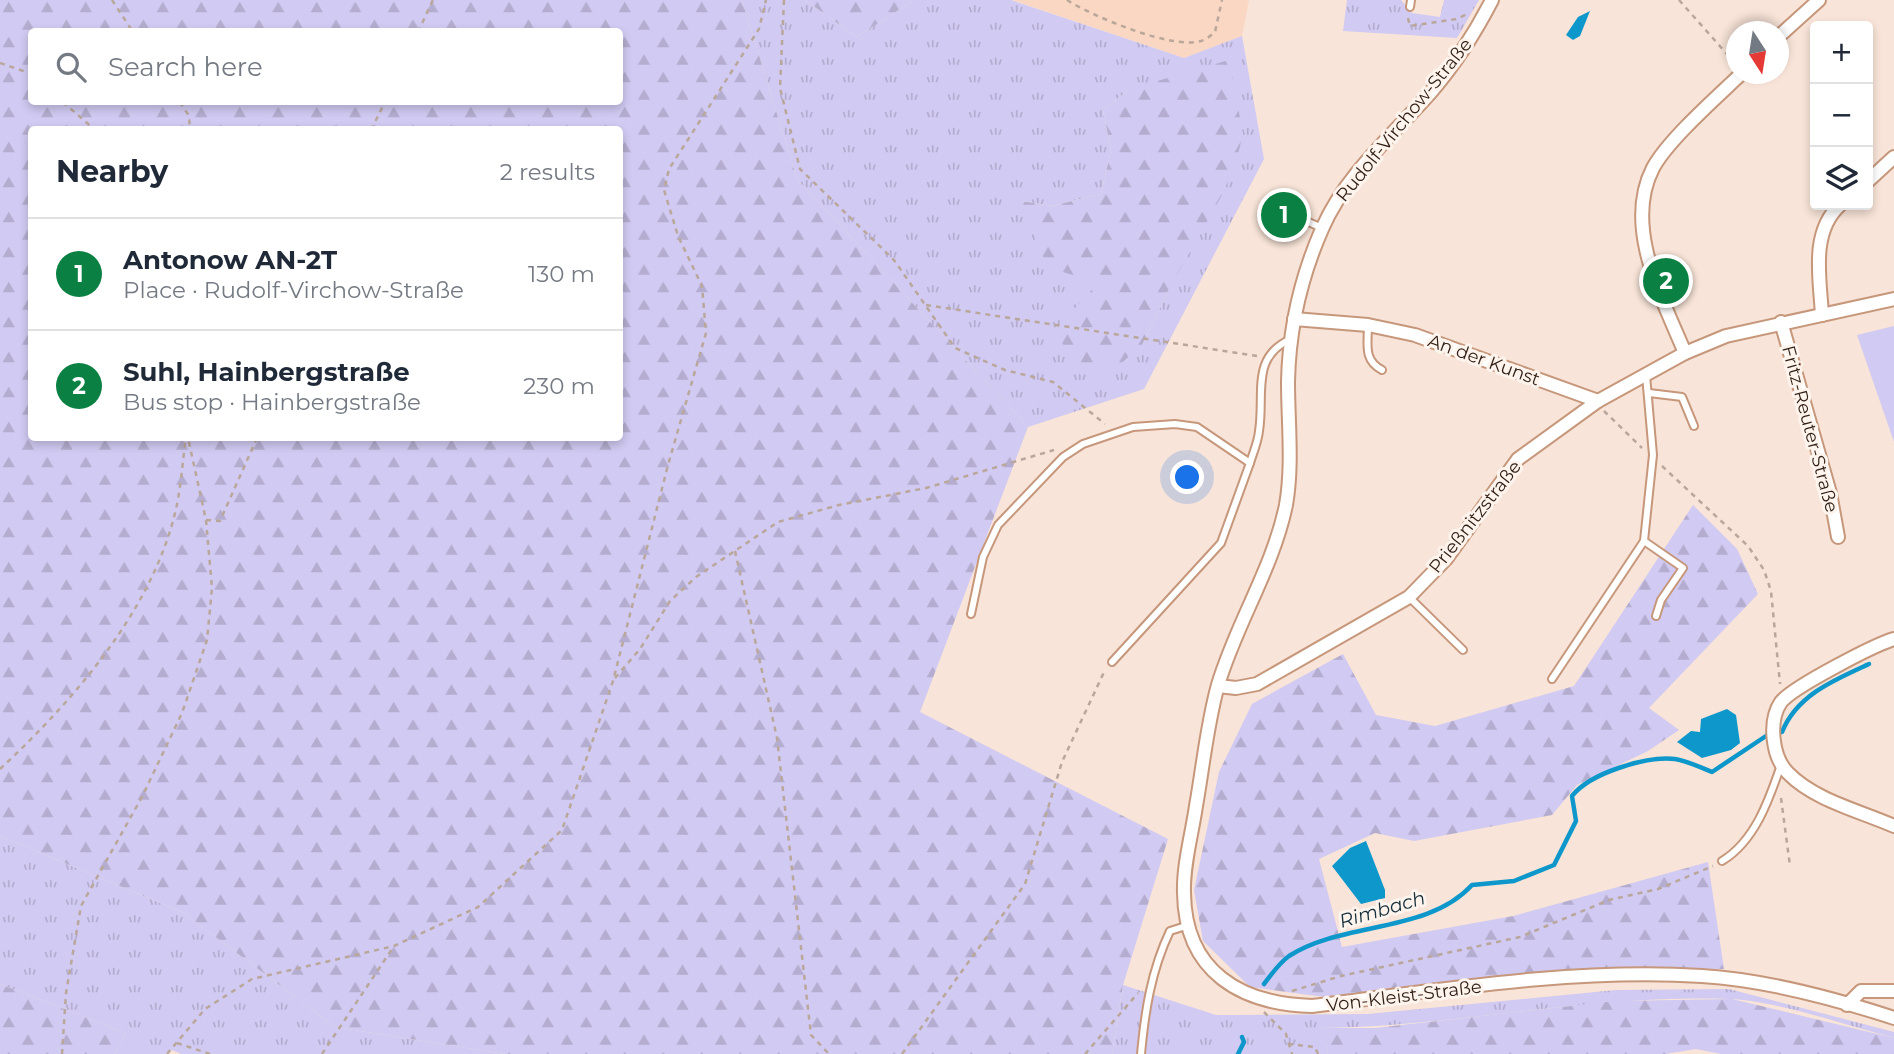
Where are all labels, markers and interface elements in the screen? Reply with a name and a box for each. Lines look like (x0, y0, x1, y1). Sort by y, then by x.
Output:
north arrow (1726, 21, 1789, 84)
map controls (1810, 21, 1873, 210)
button: + (1810, 21, 1873, 84)
search box (28, 28, 623, 105)
street label: Rudolf-Virchow-Straße (1331, 34, 1477, 206)
icon: search (52, 48, 90, 86)
text: Search here (108, 51, 263, 83)
button: − (1810, 84, 1873, 147)
button: layers (1810, 147, 1873, 210)
text: Nearby (56, 153, 168, 190)
text: 2 results (500, 158, 595, 186)
pin: 1 (1261, 189, 1307, 241)
text: Antonow AN-2T (123, 244, 337, 276)
pin: 2 (1643, 255, 1689, 307)
text: 1 (74, 260, 84, 288)
text: 130 m (528, 260, 595, 288)
text: Place · Rudolf-Virchow-Straße (123, 276, 464, 304)
street label: An der Kunst (1425, 330, 1543, 390)
street label: Fritz-Reuter-Straße (1777, 343, 1843, 515)
text: Suhl, Hainbergstraße (123, 356, 410, 388)
text: 2 (72, 372, 86, 400)
text: 230 m (523, 372, 595, 400)
text: Bus stop · Hainbergstraße (123, 388, 421, 416)
street label: Prießnitzstraße (1424, 456, 1526, 578)
your location (1170, 460, 1204, 494)
water label: Rimbach (1337, 886, 1428, 933)
street label: Von-Kleist-Straße (1325, 976, 1483, 1016)

